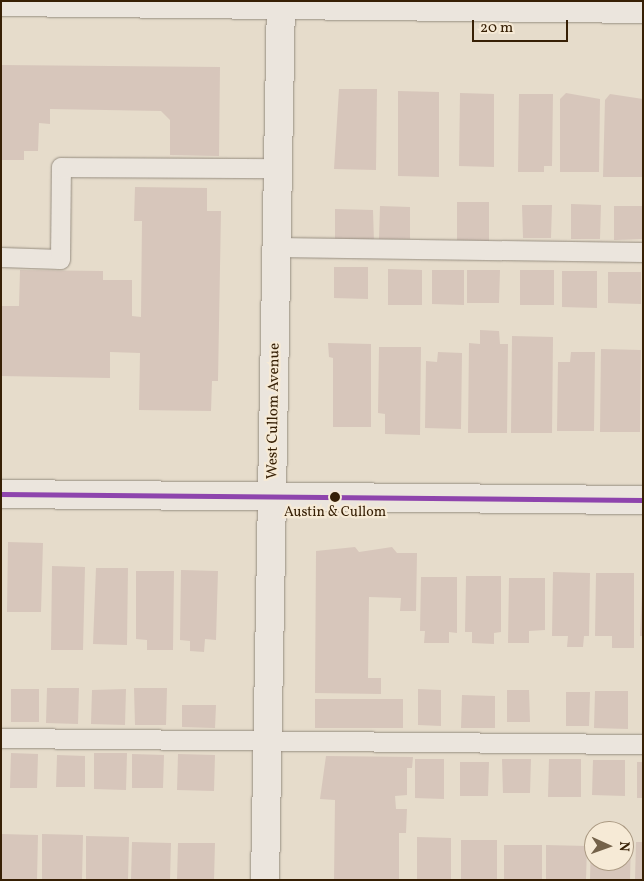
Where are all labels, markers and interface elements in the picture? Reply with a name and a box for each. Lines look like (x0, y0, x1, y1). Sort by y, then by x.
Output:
scale bar (474, 10, 570, 42)
text: 20 m (480, 18, 513, 39)
street label: West Cullom Avenue (264, 343, 284, 479)
marker: Austin & Cullom (330, 492, 340, 502)
place label: Austin & Cullom (284, 505, 386, 521)
north arrow (584, 821, 634, 871)
text: N (614, 841, 633, 852)

